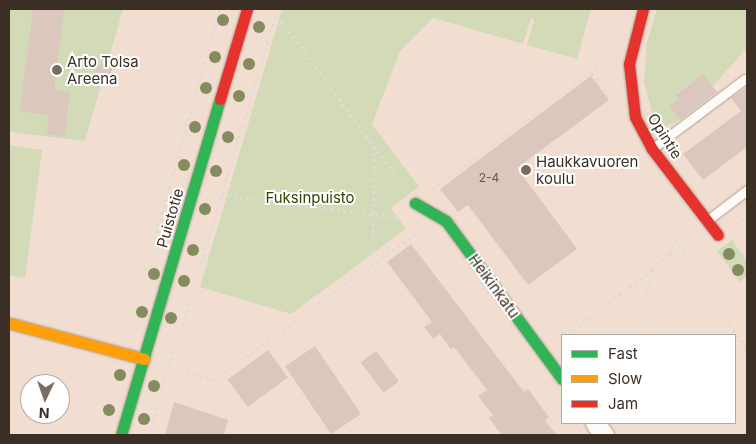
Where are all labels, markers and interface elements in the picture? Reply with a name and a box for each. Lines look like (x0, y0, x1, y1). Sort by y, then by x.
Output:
place label: Arto Tolsa Areena (67, 52, 139, 87)
marker: Arto Tolsa Areena (51, 64, 63, 76)
street label: Opintie (644, 110, 686, 162)
place label: Haukkavuoren koulu (536, 152, 638, 187)
marker: Haukkavuoren koulu (520, 164, 532, 176)
house number: 2-4 (479, 171, 499, 185)
street label: Puistotie (153, 186, 187, 250)
park label: Fuksinpuisto (265, 189, 355, 207)
street label: Heikinkatu (465, 250, 523, 322)
legend (561, 334, 736, 424)
text: Fast (608, 344, 638, 363)
text: Slow (608, 369, 642, 388)
north arrow (20, 374, 70, 424)
text: Jam (608, 394, 638, 413)
text: N (38, 405, 50, 422)

